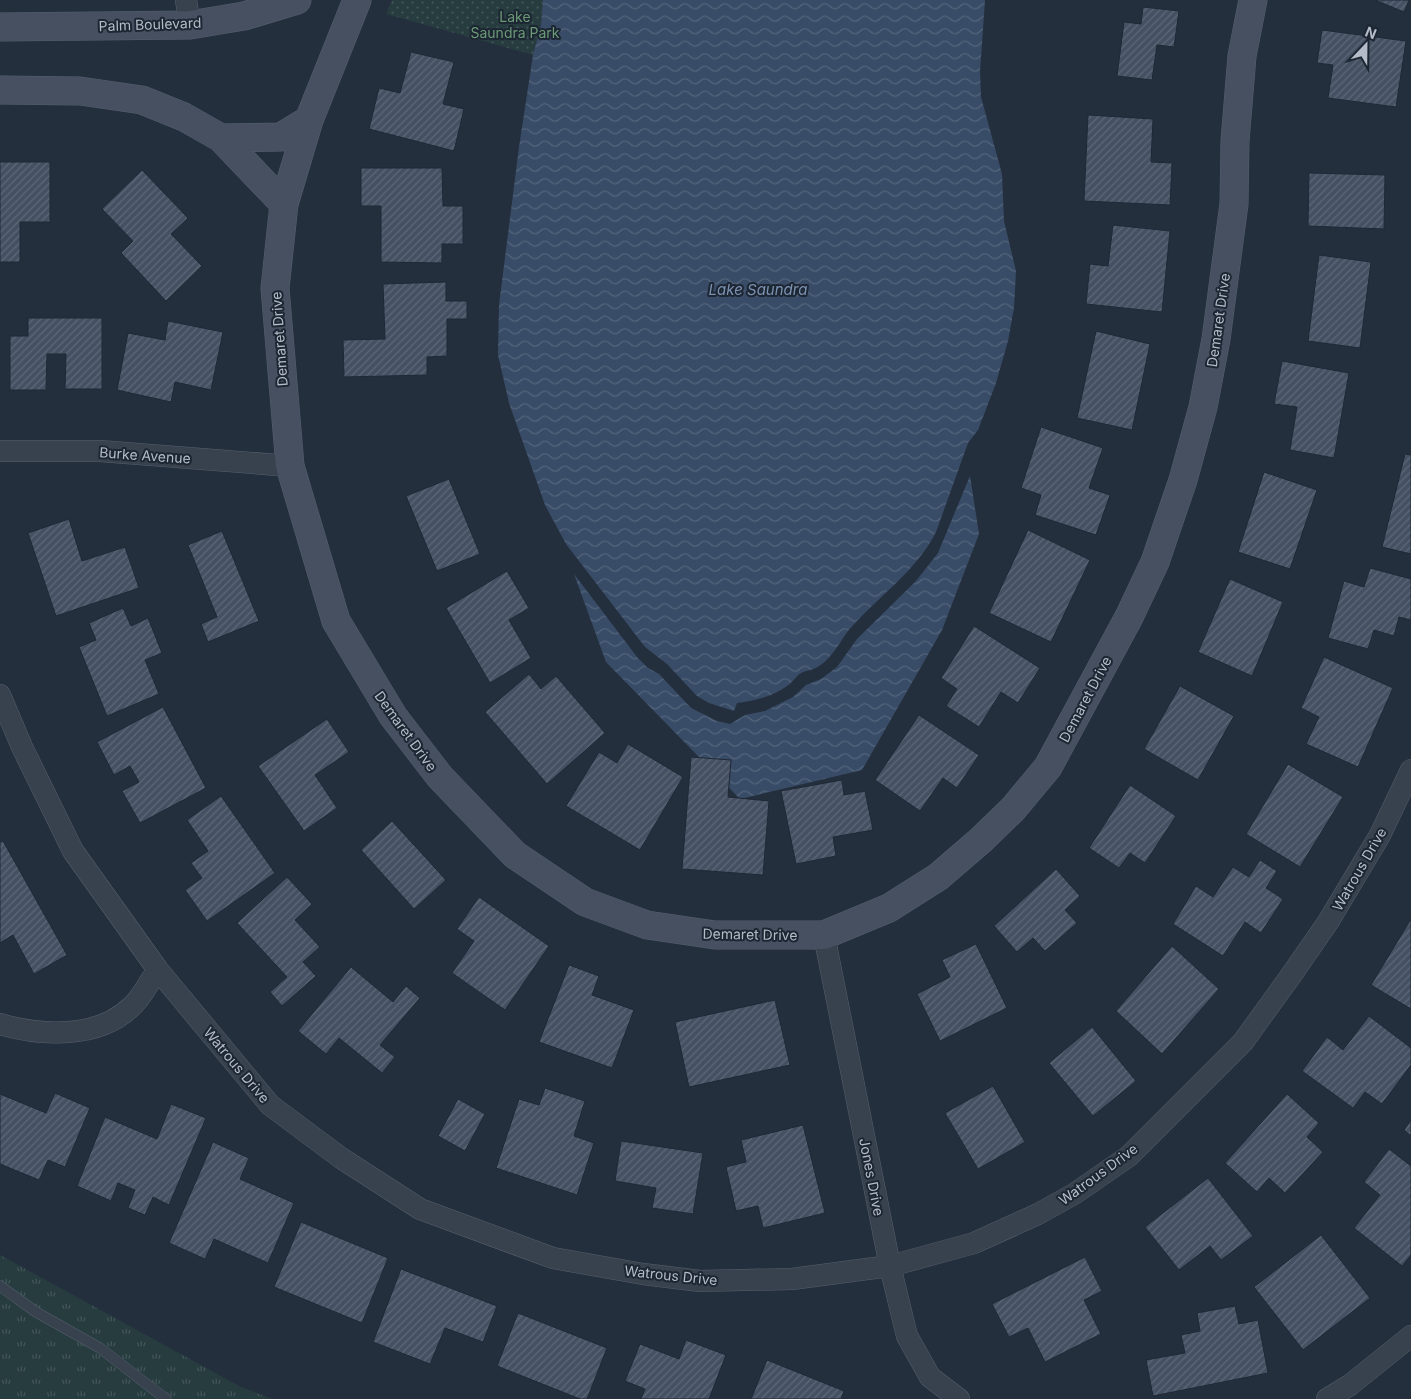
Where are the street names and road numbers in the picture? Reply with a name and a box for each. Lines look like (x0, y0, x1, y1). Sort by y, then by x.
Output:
street label: Palm Boulevard (98, 14, 202, 34)
street label: Demaret Drive (1203, 272, 1233, 368)
street label: Demaret Drive (267, 291, 291, 387)
street label: Burke Avenue (99, 443, 191, 467)
street label: Demaret Drive (1055, 653, 1115, 745)
street label: Demaret Drive (371, 688, 441, 774)
street label: Watrous Drive (1328, 824, 1390, 914)
street label: Demaret Drive (702, 925, 798, 943)
street label: Watrous Drive (200, 1024, 274, 1106)
street label: Jones Drive (856, 1137, 888, 1217)
street label: Watrous Drive (1055, 1140, 1141, 1208)
street label: Watrous Drive (624, 1262, 718, 1288)

